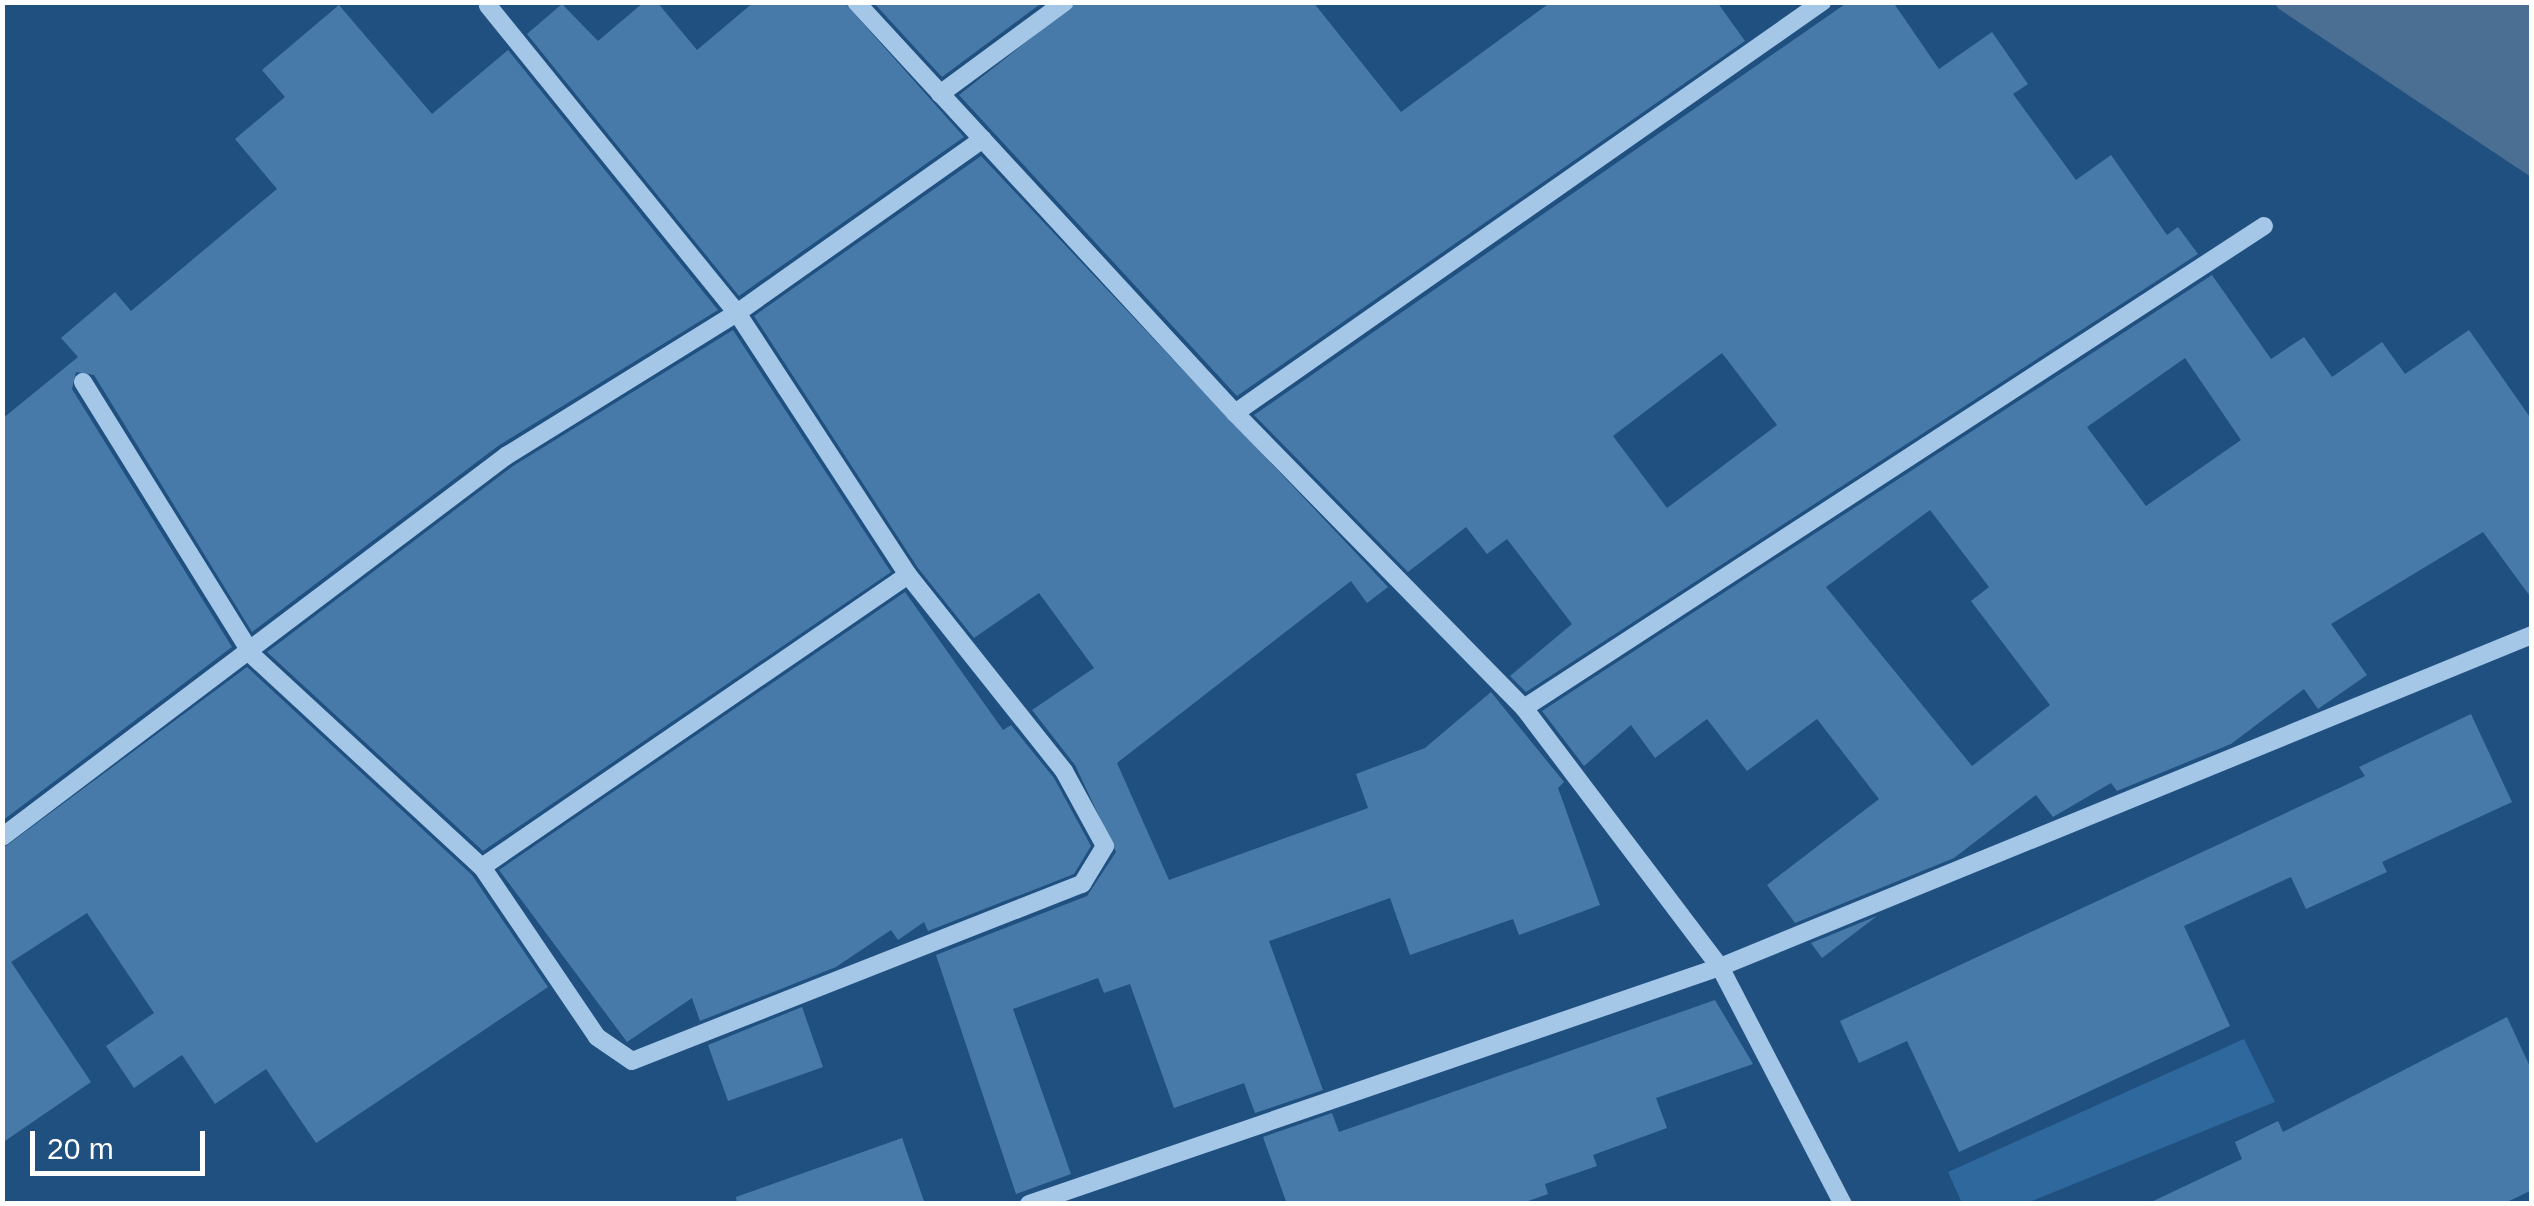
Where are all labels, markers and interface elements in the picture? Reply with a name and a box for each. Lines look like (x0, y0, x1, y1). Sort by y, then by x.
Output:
scale bar (35, 1111, 210, 1173)
text: 20 m (47, 1132, 114, 1165)

